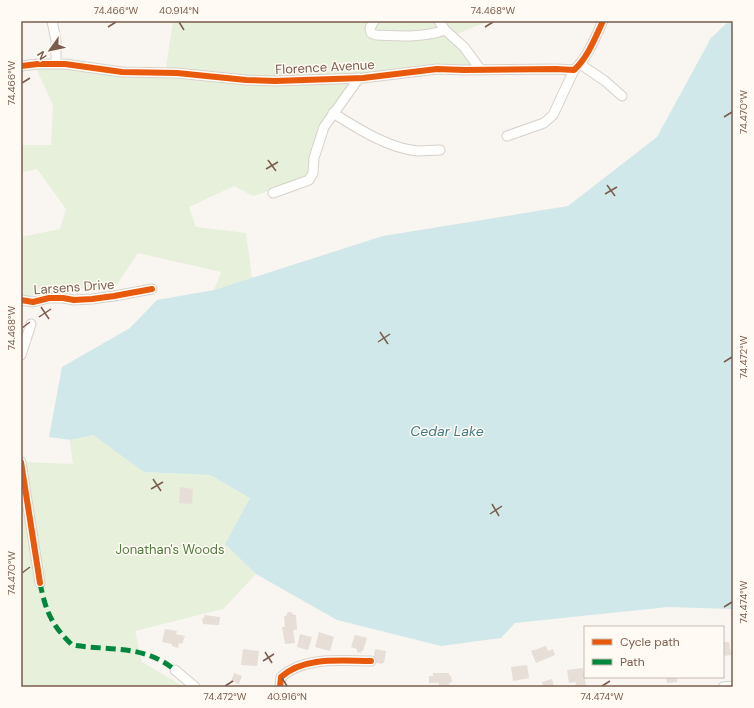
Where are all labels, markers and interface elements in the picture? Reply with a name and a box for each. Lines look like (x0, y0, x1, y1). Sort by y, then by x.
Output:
text: 74.466°W (94, 4, 139, 17)
text: 40.914°N (159, 4, 199, 17)
text: 74.468°W (471, 4, 515, 17)
north arrow (30, 30, 70, 70)
text: N (34, 48, 50, 63)
street label: Florence Avenue (275, 56, 375, 78)
text: 74.466°W (5, 60, 18, 105)
text: 74.470°W (737, 90, 750, 134)
street label: Larsens Drive (33, 276, 115, 298)
text: 74.468°W (5, 306, 18, 350)
text: 74.472°W (737, 335, 750, 378)
water label: Cedar Lake (410, 422, 484, 440)
park label: Jonathan's Woods (115, 541, 225, 558)
text: 74.470°W (5, 551, 18, 595)
text: 74.474°W (737, 580, 750, 623)
legend (584, 626, 724, 678)
text: Cycle path (620, 634, 680, 650)
text: Path (620, 654, 645, 670)
text: 74.472°W (204, 690, 247, 703)
text: 40.916°N (267, 690, 307, 703)
text: 74.474°W (581, 690, 624, 703)

